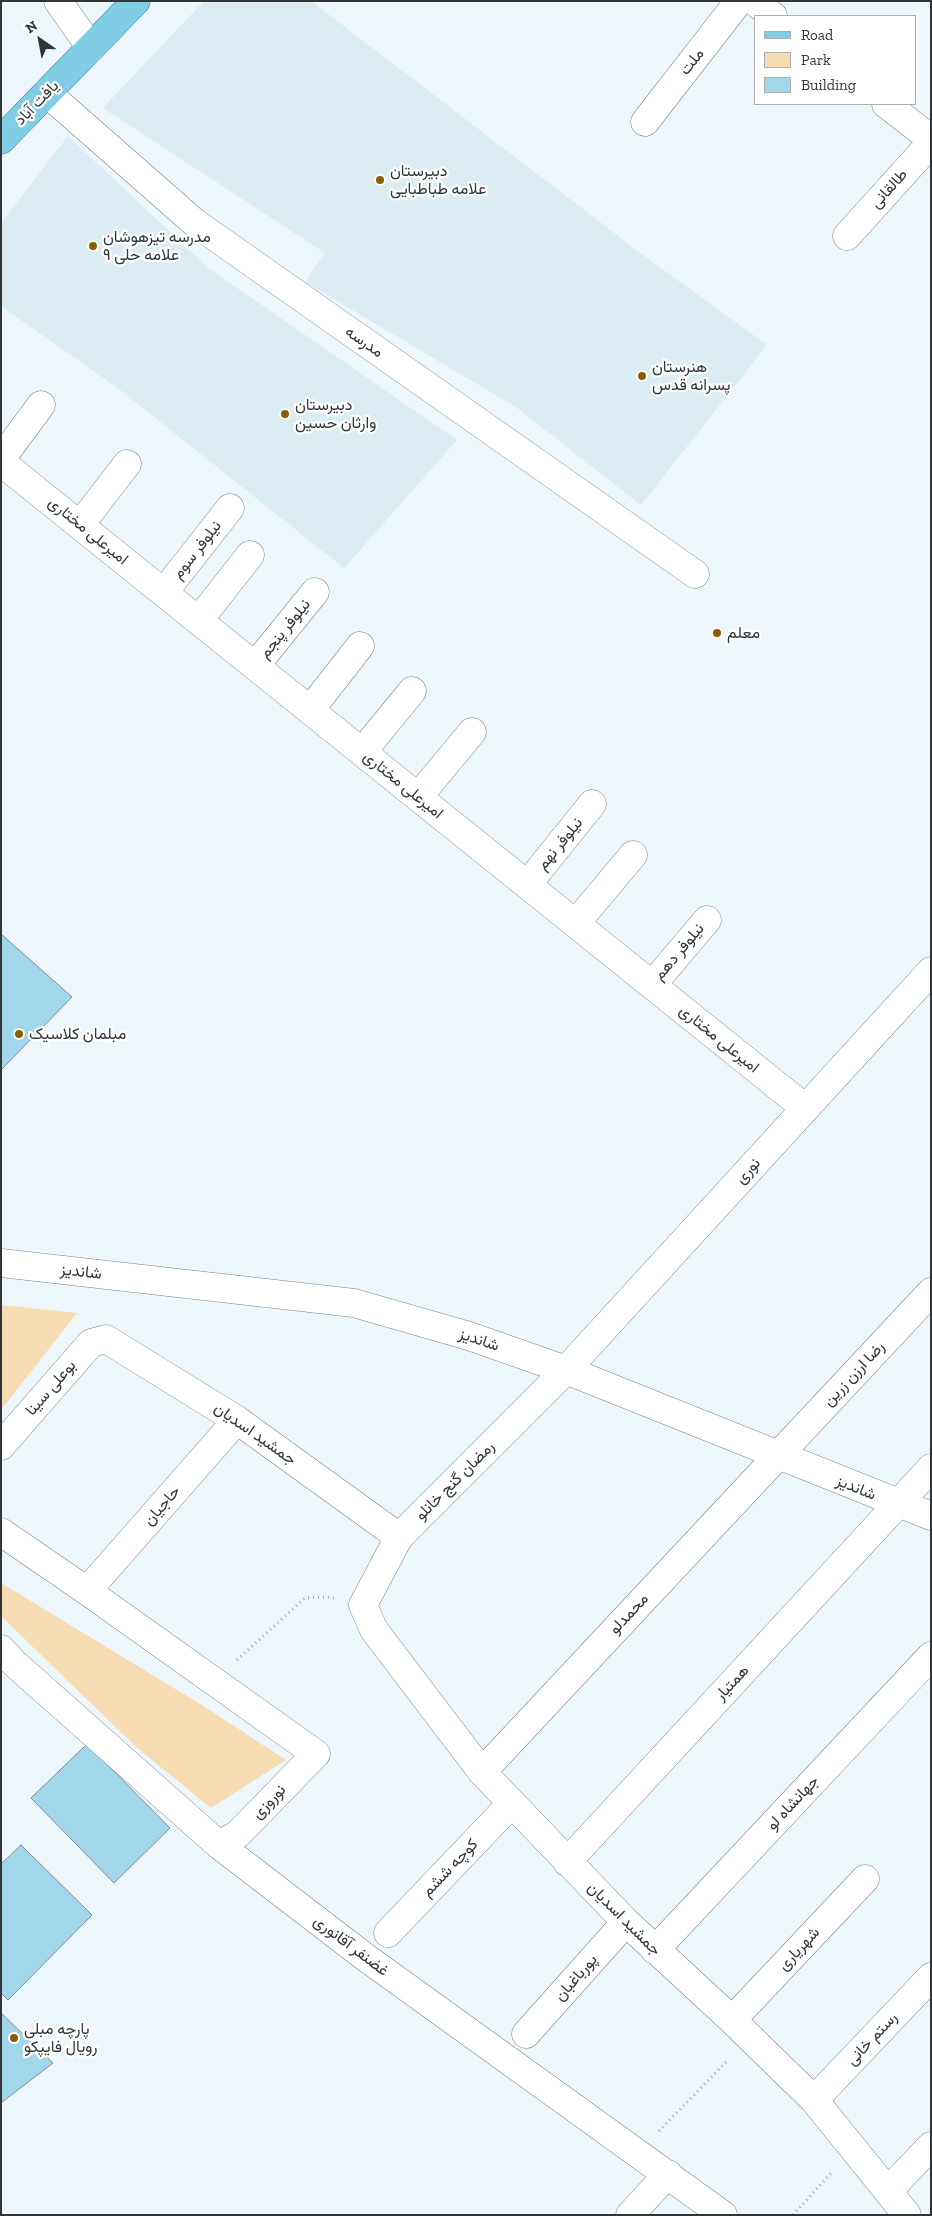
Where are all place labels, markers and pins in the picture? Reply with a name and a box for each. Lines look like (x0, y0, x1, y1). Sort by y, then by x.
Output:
place label: دبیرستان علامه طباطبایی (390, 161, 486, 199)
marker: دبیرستان علامه طباطبایی (374, 174, 386, 186)
place label: مدرسه تیزهوشان علامه حلی ۹ (103, 227, 211, 265)
marker: مدرسه تیزهوشان علامه حلی ۹ (87, 240, 99, 252)
place label: هنرستان پسرانه قدس (652, 357, 731, 395)
marker: هنرستان پسرانه قدس (636, 370, 648, 382)
place label: دبیرستان وارثان حسین (295, 395, 376, 433)
marker: دبیرستان وارثان حسین (279, 408, 291, 420)
place label: معلم (727, 623, 760, 643)
marker: معلم (711, 627, 723, 639)
place label: مبلمان کلاسیک (29, 1024, 126, 1044)
marker: مبلمان کلاسیک (13, 1028, 25, 1040)
place label: پارچه مبلی رویال فایپکو (24, 2019, 98, 2057)
marker: پارچه مبلی رویال فایپکو (8, 2032, 20, 2044)

